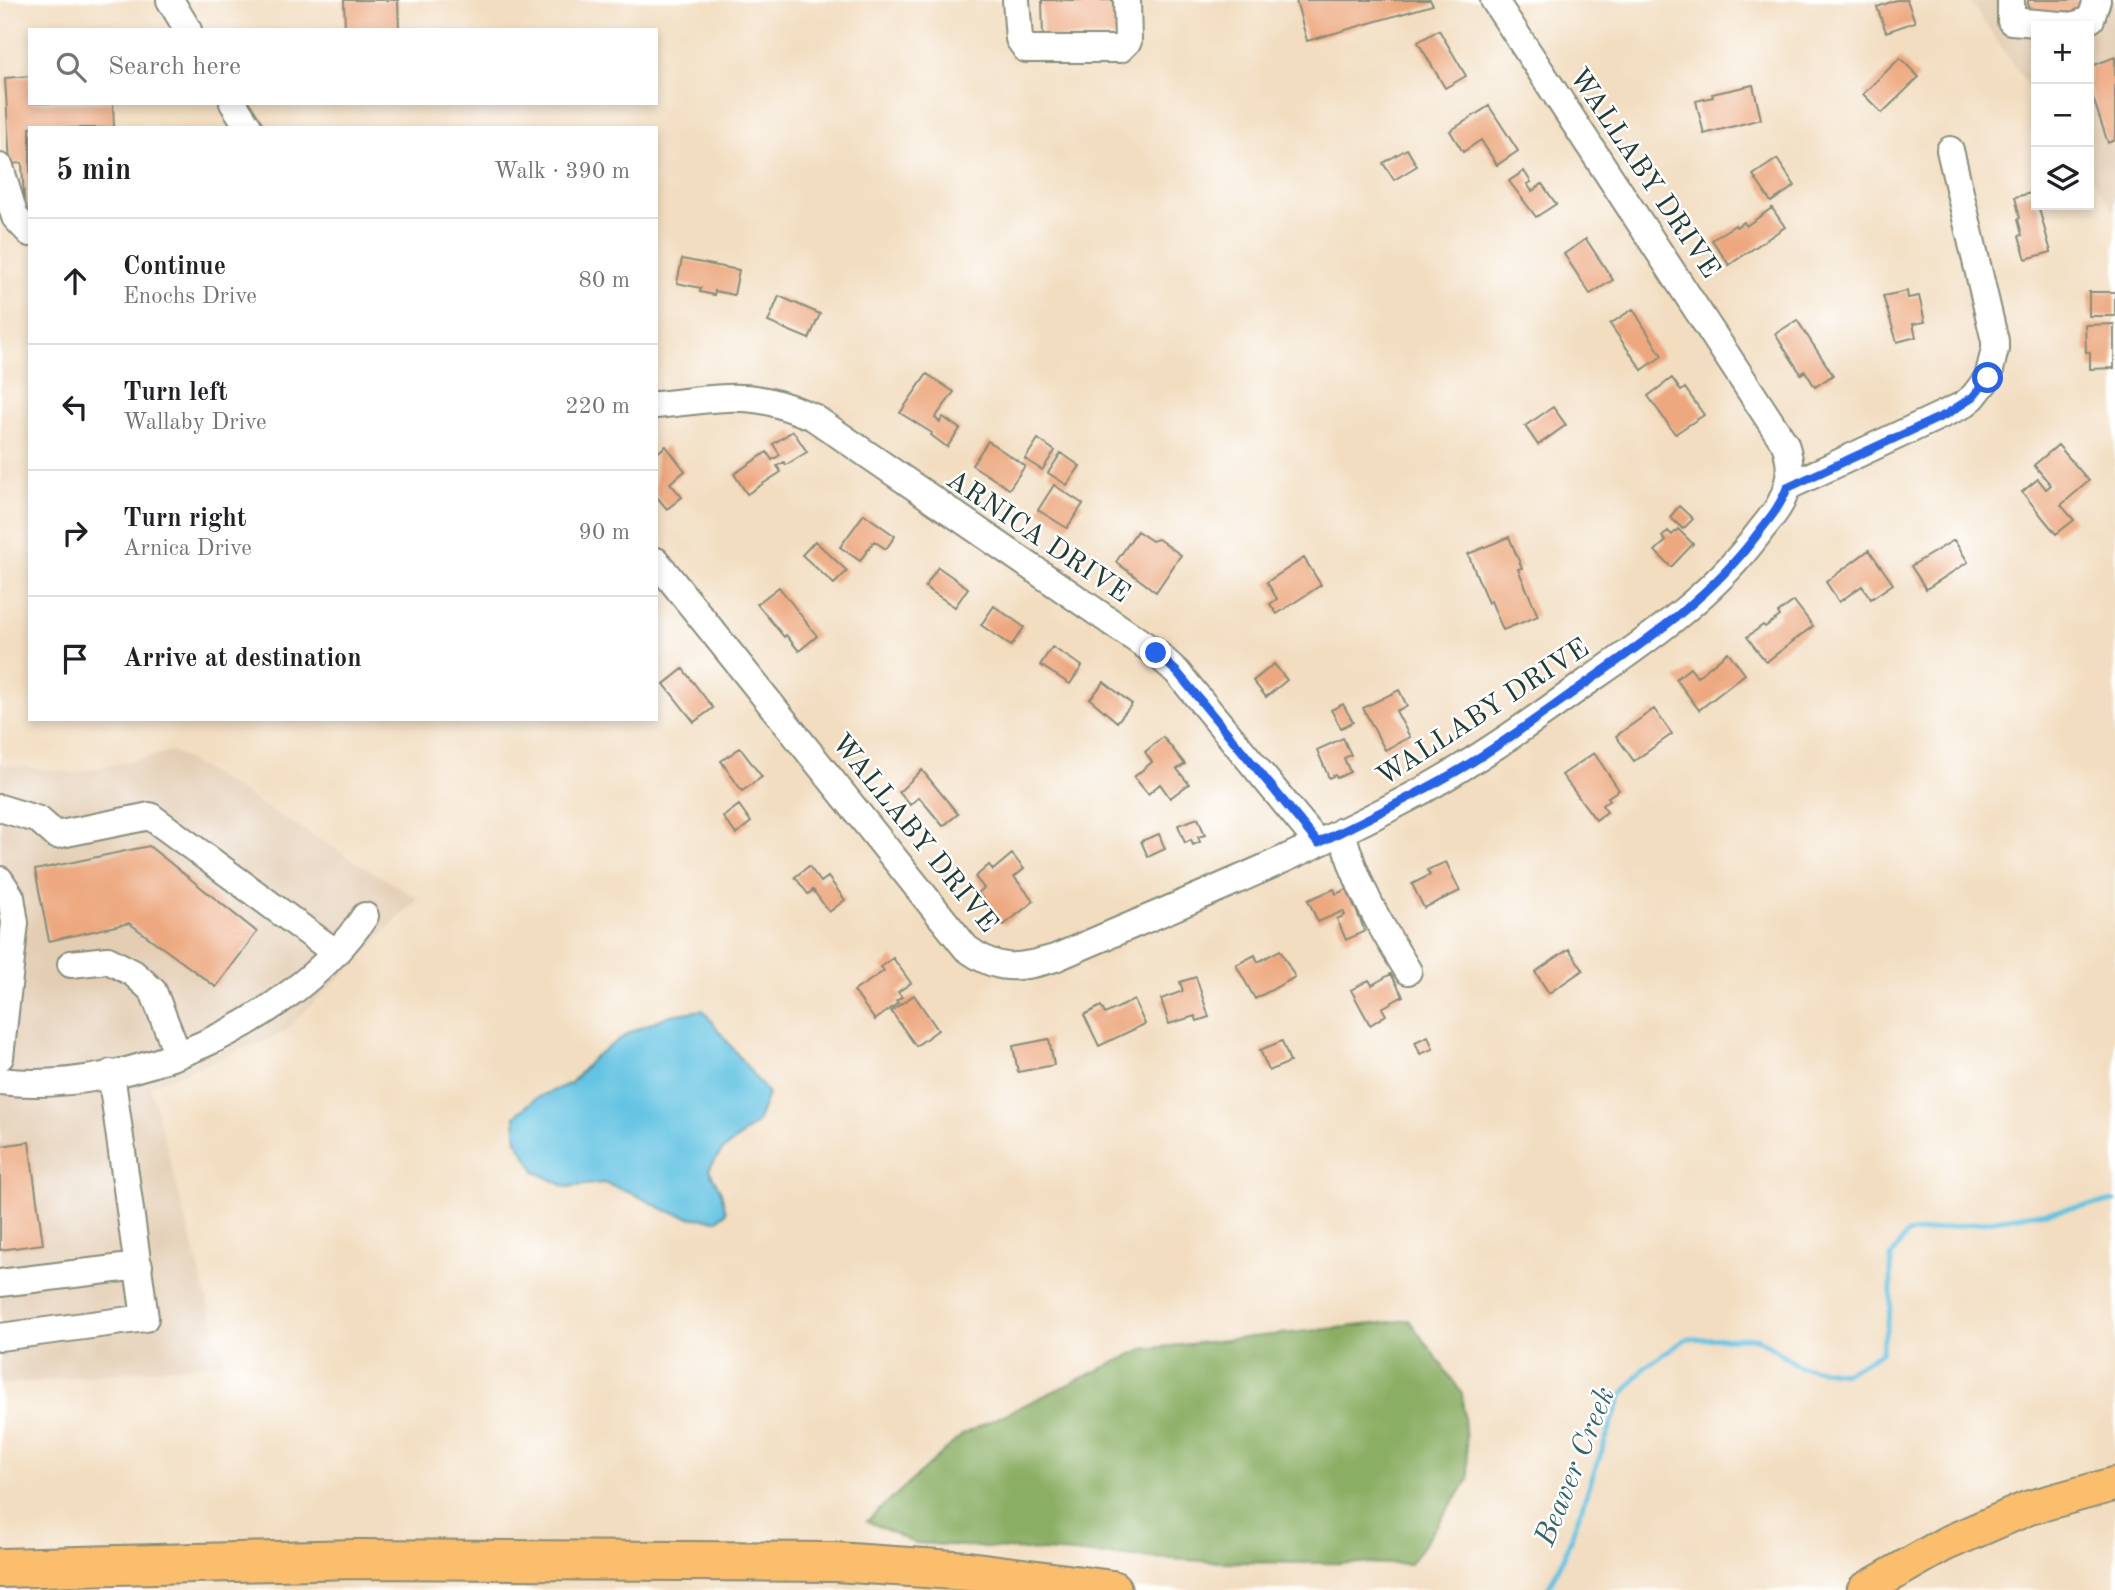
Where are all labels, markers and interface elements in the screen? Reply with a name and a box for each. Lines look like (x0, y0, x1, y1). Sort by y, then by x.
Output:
map controls (2031, 21, 2094, 210)
button: + (2031, 21, 2094, 84)
search box (28, 28, 658, 105)
icon: search (52, 48, 90, 86)
text: Search here (108, 54, 241, 80)
street label: WALLABY DRIVE (1563, 64, 1724, 284)
button: − (2031, 84, 2094, 147)
button: layers (2031, 147, 2094, 210)
text: 5 min (56, 156, 131, 186)
text: Walk · 390 m (494, 160, 630, 183)
text: Continue (123, 254, 226, 280)
icon: ahead (56, 262, 94, 300)
text: 80 m (579, 269, 630, 292)
text: Enochs Drive (123, 285, 257, 308)
route start (1972, 362, 2003, 393)
text: Turn left (123, 380, 228, 406)
icon: left (56, 388, 94, 426)
text: 220 m (565, 395, 630, 418)
text: Wallaby Drive (123, 411, 267, 434)
street label: ARNICA DRIVE (941, 466, 1134, 609)
text: Turn right (123, 506, 246, 532)
icon: right (56, 514, 94, 552)
text: 90 m (579, 521, 630, 544)
text: Arnica Drive (123, 537, 252, 560)
street label: WALLABY DRIVE (1373, 635, 1595, 792)
route end (1140, 637, 1171, 668)
icon: arrive (56, 640, 94, 678)
text: Arrive at destination (123, 646, 362, 672)
street label: WALLABY DRIVE (825, 729, 1002, 938)
water label: Beaver Creek (1530, 1383, 1621, 1551)

